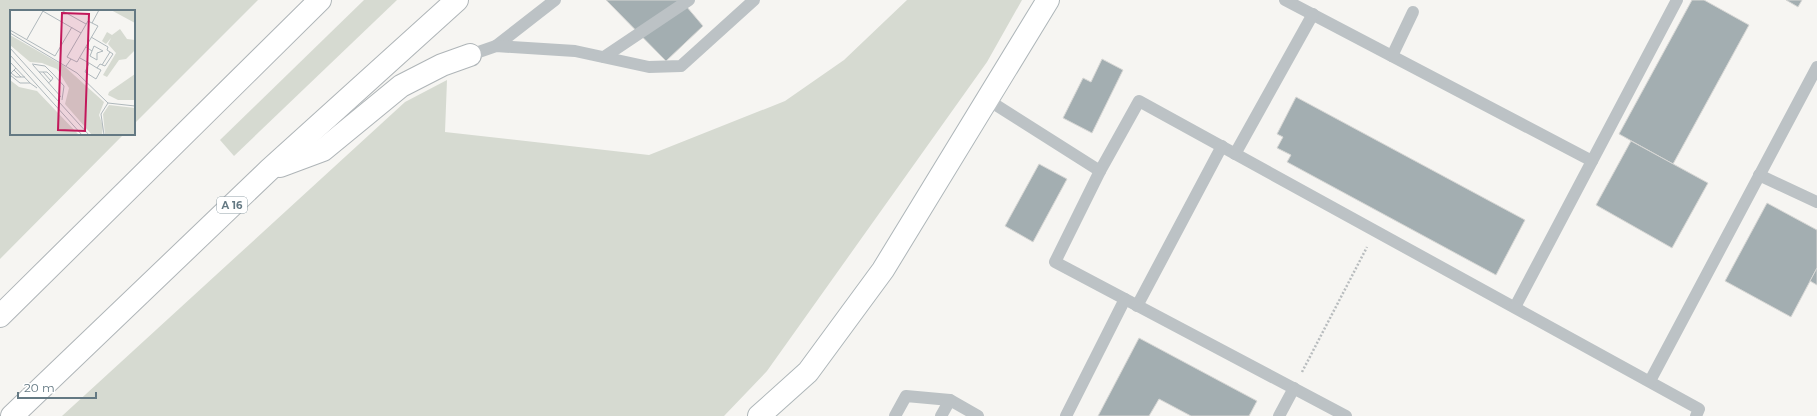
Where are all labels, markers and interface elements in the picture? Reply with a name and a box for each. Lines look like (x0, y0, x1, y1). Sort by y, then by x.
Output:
inset map (10, 10, 135, 135)
road number: A 16 (217, 197, 247, 213)
scale bar (18, 374, 96, 400)
text: 20 m (24, 380, 55, 395)

